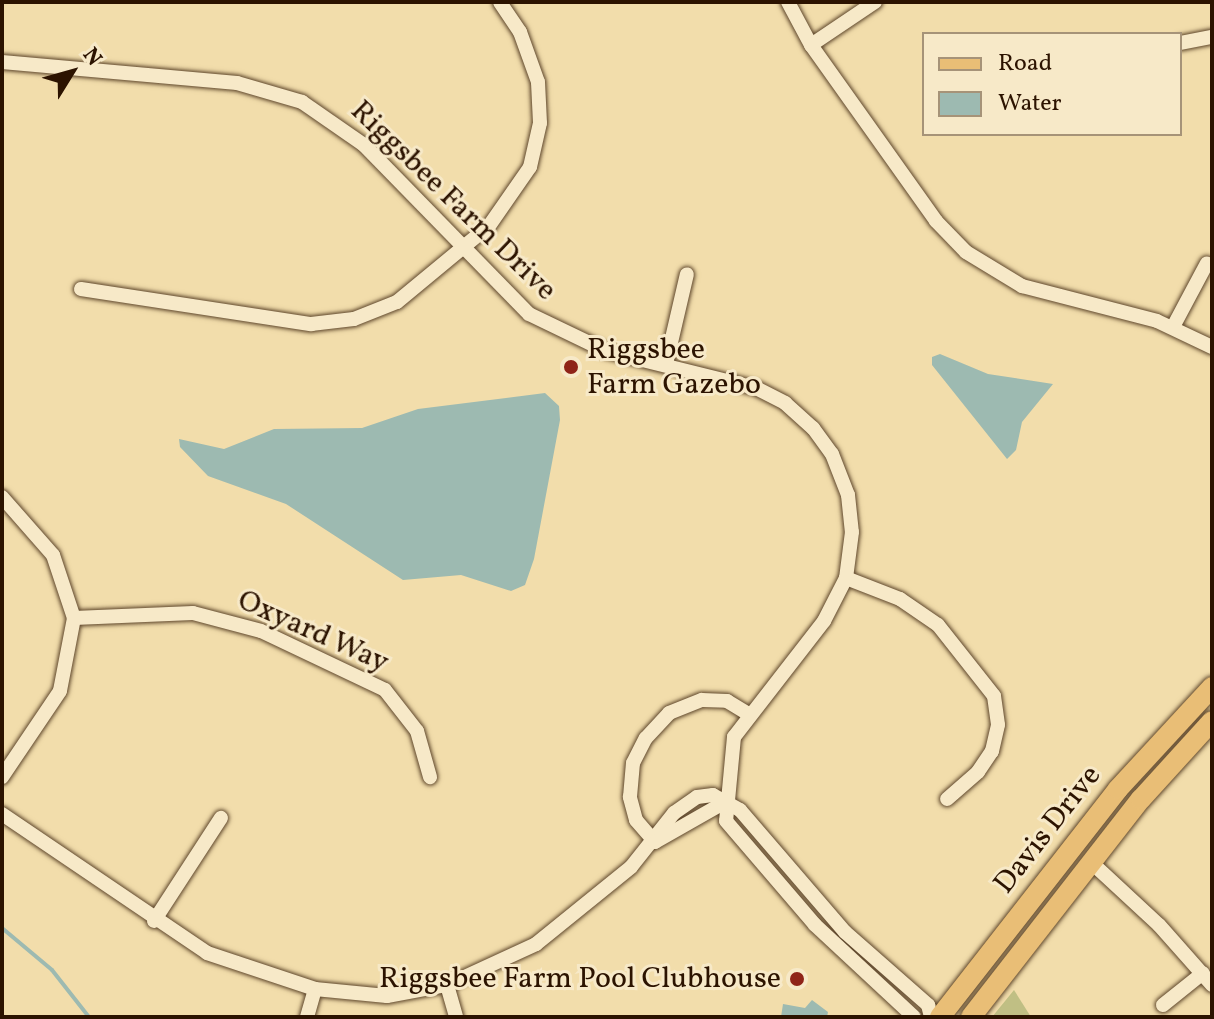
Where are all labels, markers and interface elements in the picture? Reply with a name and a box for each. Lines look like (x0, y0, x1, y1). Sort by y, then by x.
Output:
north arrow (32, 32, 112, 112)
legend (922, 32, 1182, 136)
text: N (74, 42, 109, 73)
text: Road (998, 47, 1052, 81)
text: Water (998, 87, 1062, 121)
street label: Riggsbee Farm Drive (342, 93, 564, 309)
place label: Riggsbee Farm Gazebo (587, 332, 761, 402)
marker: Riggsbee Farm Gazebo (562, 358, 580, 376)
street label: Oxyard Way (231, 583, 395, 681)
street label: Davis Drive (987, 759, 1109, 901)
place label: Riggsbee Farm Pool Clubhouse (379, 961, 781, 997)
marker: Riggsbee Farm Pool Clubhouse (788, 970, 806, 988)

